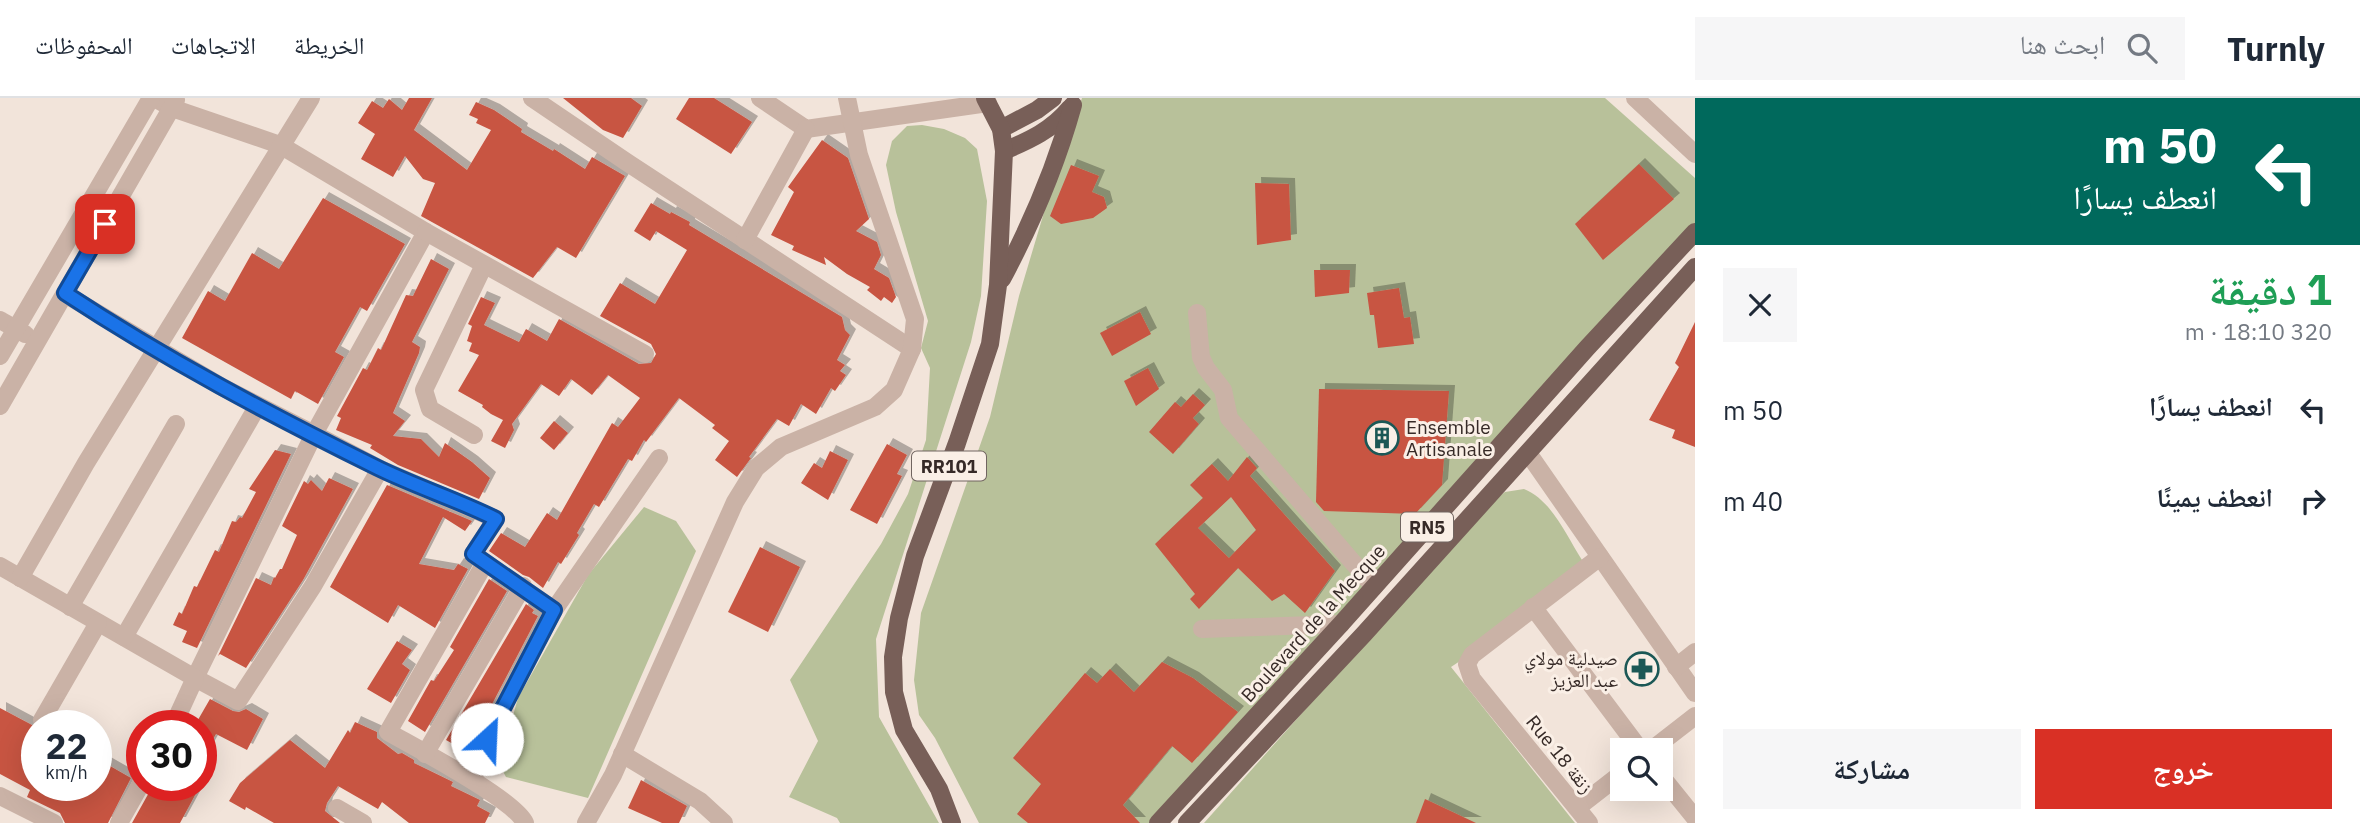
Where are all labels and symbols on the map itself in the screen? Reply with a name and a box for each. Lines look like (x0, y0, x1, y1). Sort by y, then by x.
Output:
pin (75, 194, 135, 254)
place label: Ensemble Artisanale (1406, 415, 1493, 461)
building icon: Ensemble Artisanale (1363, 419, 1401, 457)
road number: RR101 (912, 452, 986, 480)
road number: RN5 (1401, 512, 1453, 542)
street label: Boulevard de la Mecque (1236, 539, 1390, 707)
place label: صيدلية مولاي عبد العزيز (1524, 646, 1618, 692)
pharmacy icon: صيدلية مولاي عبد العزيز (1623, 650, 1661, 688)
position arrow (450, 702, 524, 776)
speed limit sign: 30 (126, 710, 217, 801)
street label: Rue 18 زنقة (1521, 710, 1599, 798)

